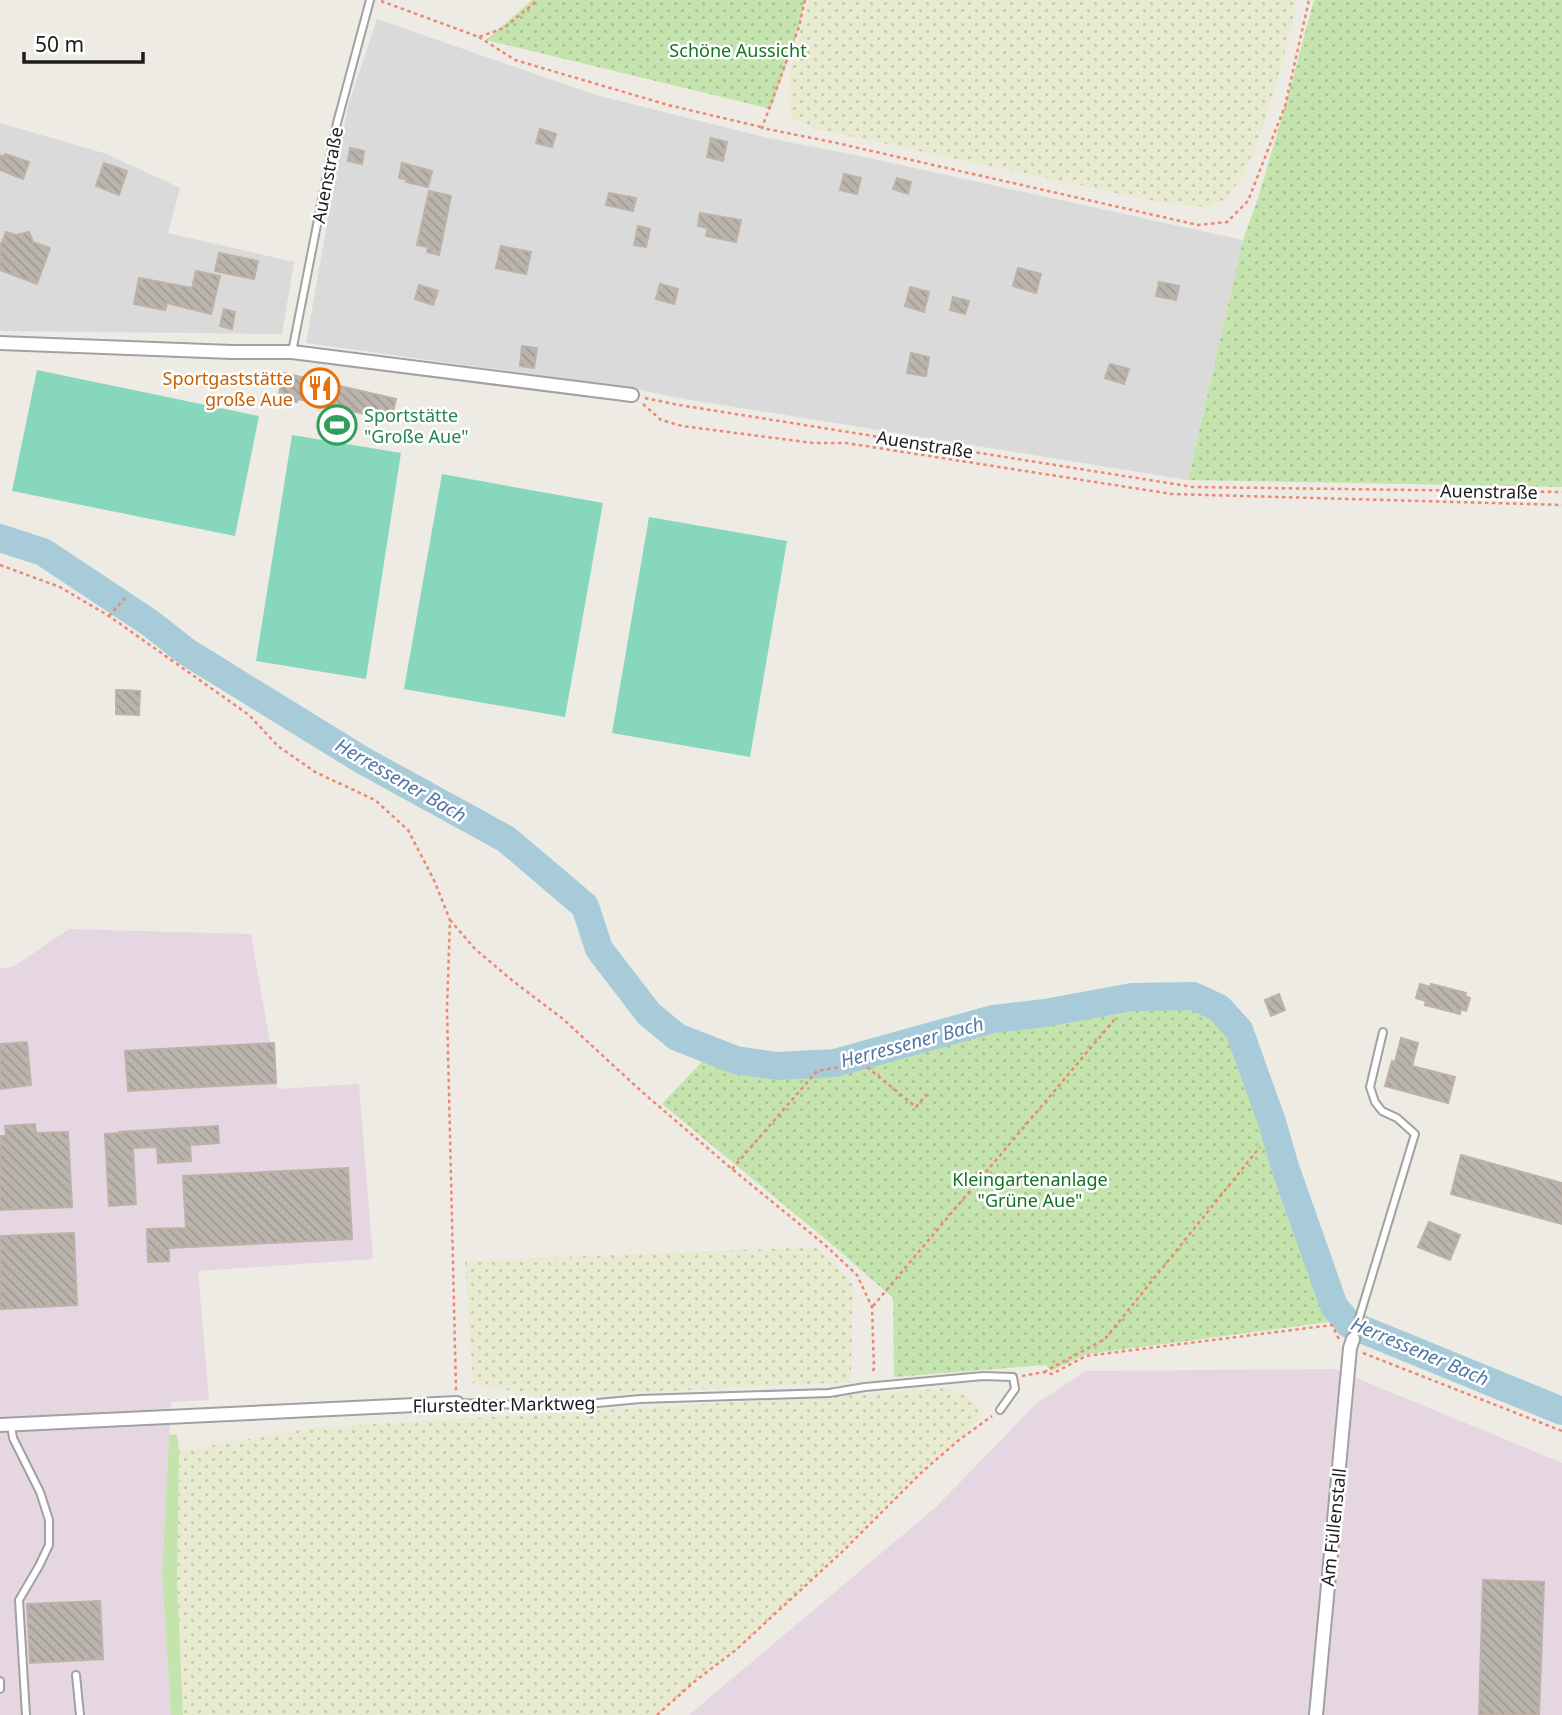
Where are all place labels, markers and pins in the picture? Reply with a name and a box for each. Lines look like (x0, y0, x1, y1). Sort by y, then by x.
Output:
place label: Sportgaststätte große Aue (163, 366, 293, 411)
restaurant icon: Sportgaststätte große Aue (299, 367, 341, 409)
place label: Sportstätte "Große Aue" (364, 403, 469, 448)
sports icon: Sportstätte "Große Aue" (316, 404, 358, 446)

